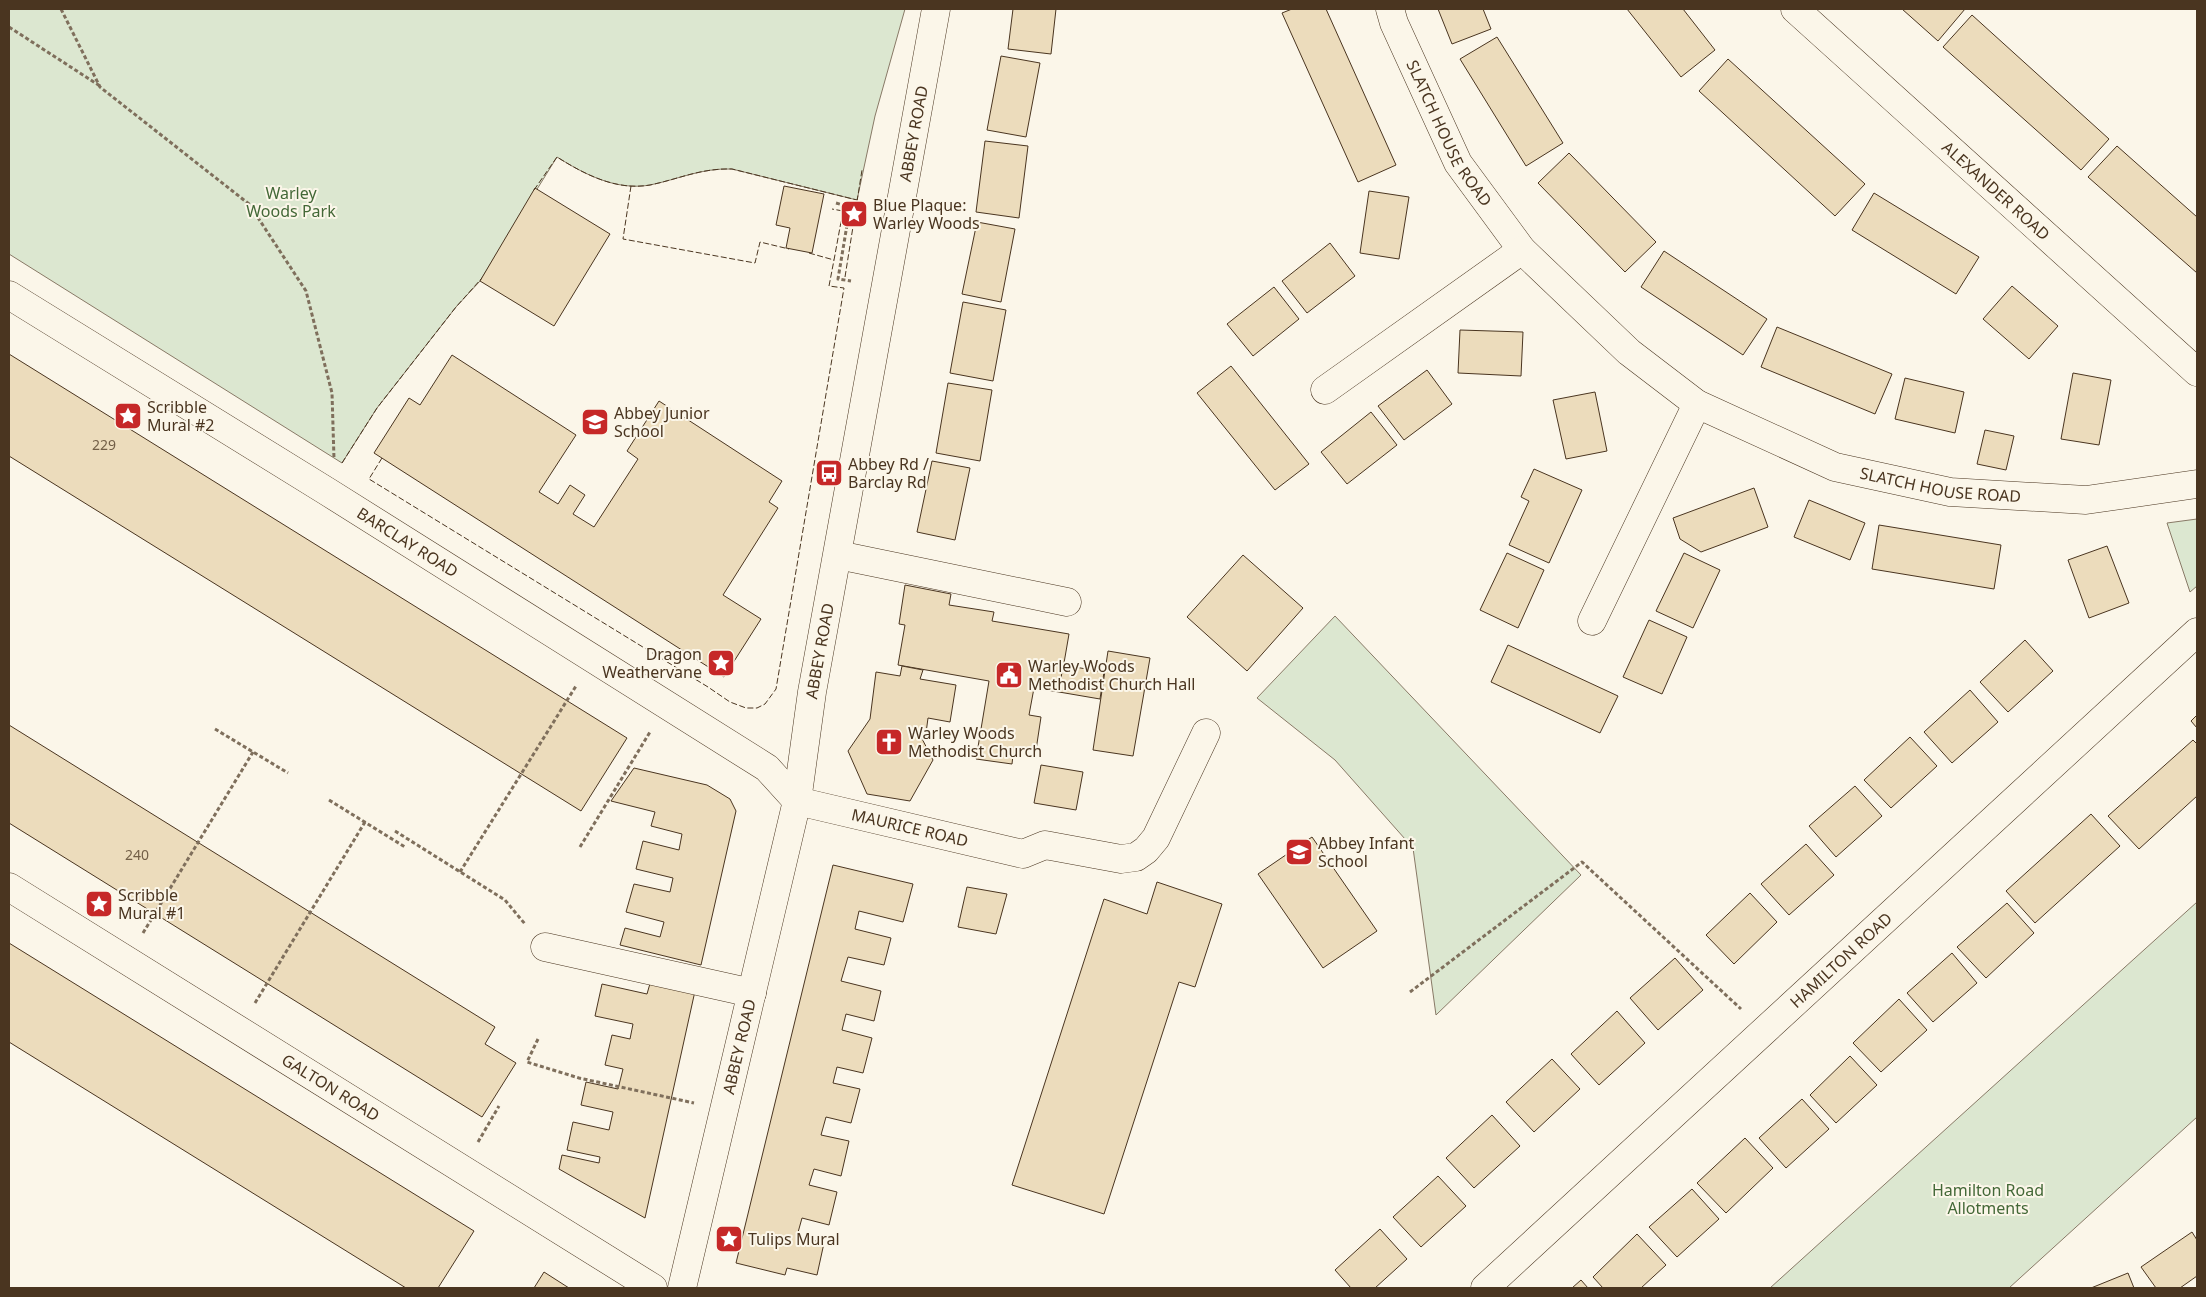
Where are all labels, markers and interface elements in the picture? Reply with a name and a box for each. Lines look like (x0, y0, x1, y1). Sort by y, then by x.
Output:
street label: SLATCH HOUSE ROAD (1401, 57, 1497, 211)
street label: ABBEY ROAD (894, 84, 933, 183)
street label: ALEXANDER ROAD (1938, 136, 2055, 245)
park label: Warley Woods Park (246, 182, 336, 222)
place label: Blue Plaque: Warley Woods (873, 194, 980, 234)
place icon: Blue Plaque: Warley Woods (839, 199, 869, 229)
place label: Scribble Mural #2 (147, 396, 214, 436)
place icon: Scribble Mural #2 (113, 401, 143, 431)
place label: Abbey Junior School (614, 402, 710, 442)
school or university icon: Abbey Junior School (580, 407, 610, 437)
house number: 229 (92, 435, 116, 454)
place label: Abbey Rd / Barclay Rd (848, 453, 929, 493)
bus stop icon: Abbey Rd / Barclay Rd (814, 458, 844, 488)
street label: SLATCH HOUSE ROAD (1858, 462, 2022, 507)
street label: BARCLAY ROAD (353, 502, 462, 582)
street label: ABBEY ROAD (800, 601, 839, 700)
place label: Dragon Weathervane (602, 643, 702, 683)
place icon: Dragon Weathervane (706, 648, 736, 678)
place label: Warley Woods Methodist Church Hall (1028, 655, 1195, 695)
public building icon: Warley Woods Methodist Church Hall (994, 660, 1024, 690)
place label: Warley Woods Methodist Church (908, 722, 1042, 762)
church icon: Warley Woods Methodist Church (874, 727, 904, 757)
street label: MAURICE ROAD (849, 803, 970, 852)
place label: Abbey Infant School (1318, 832, 1415, 872)
school or university icon: Abbey Infant School (1284, 837, 1314, 867)
house number: 240 (125, 845, 149, 864)
place label: Scribble Mural #1 (118, 884, 185, 924)
place icon: Scribble Mural #1 (84, 889, 114, 919)
street label: HAMILTON ROAD (1785, 907, 1897, 1013)
street label: ABBEY ROAD (717, 997, 761, 1096)
street label: GALTON ROAD (278, 1049, 384, 1126)
park label: Hamilton Road Allotments (1932, 1179, 2044, 1219)
place icon: Tulips Mural (714, 1224, 744, 1254)
place label: Tulips Mural (748, 1228, 840, 1250)

